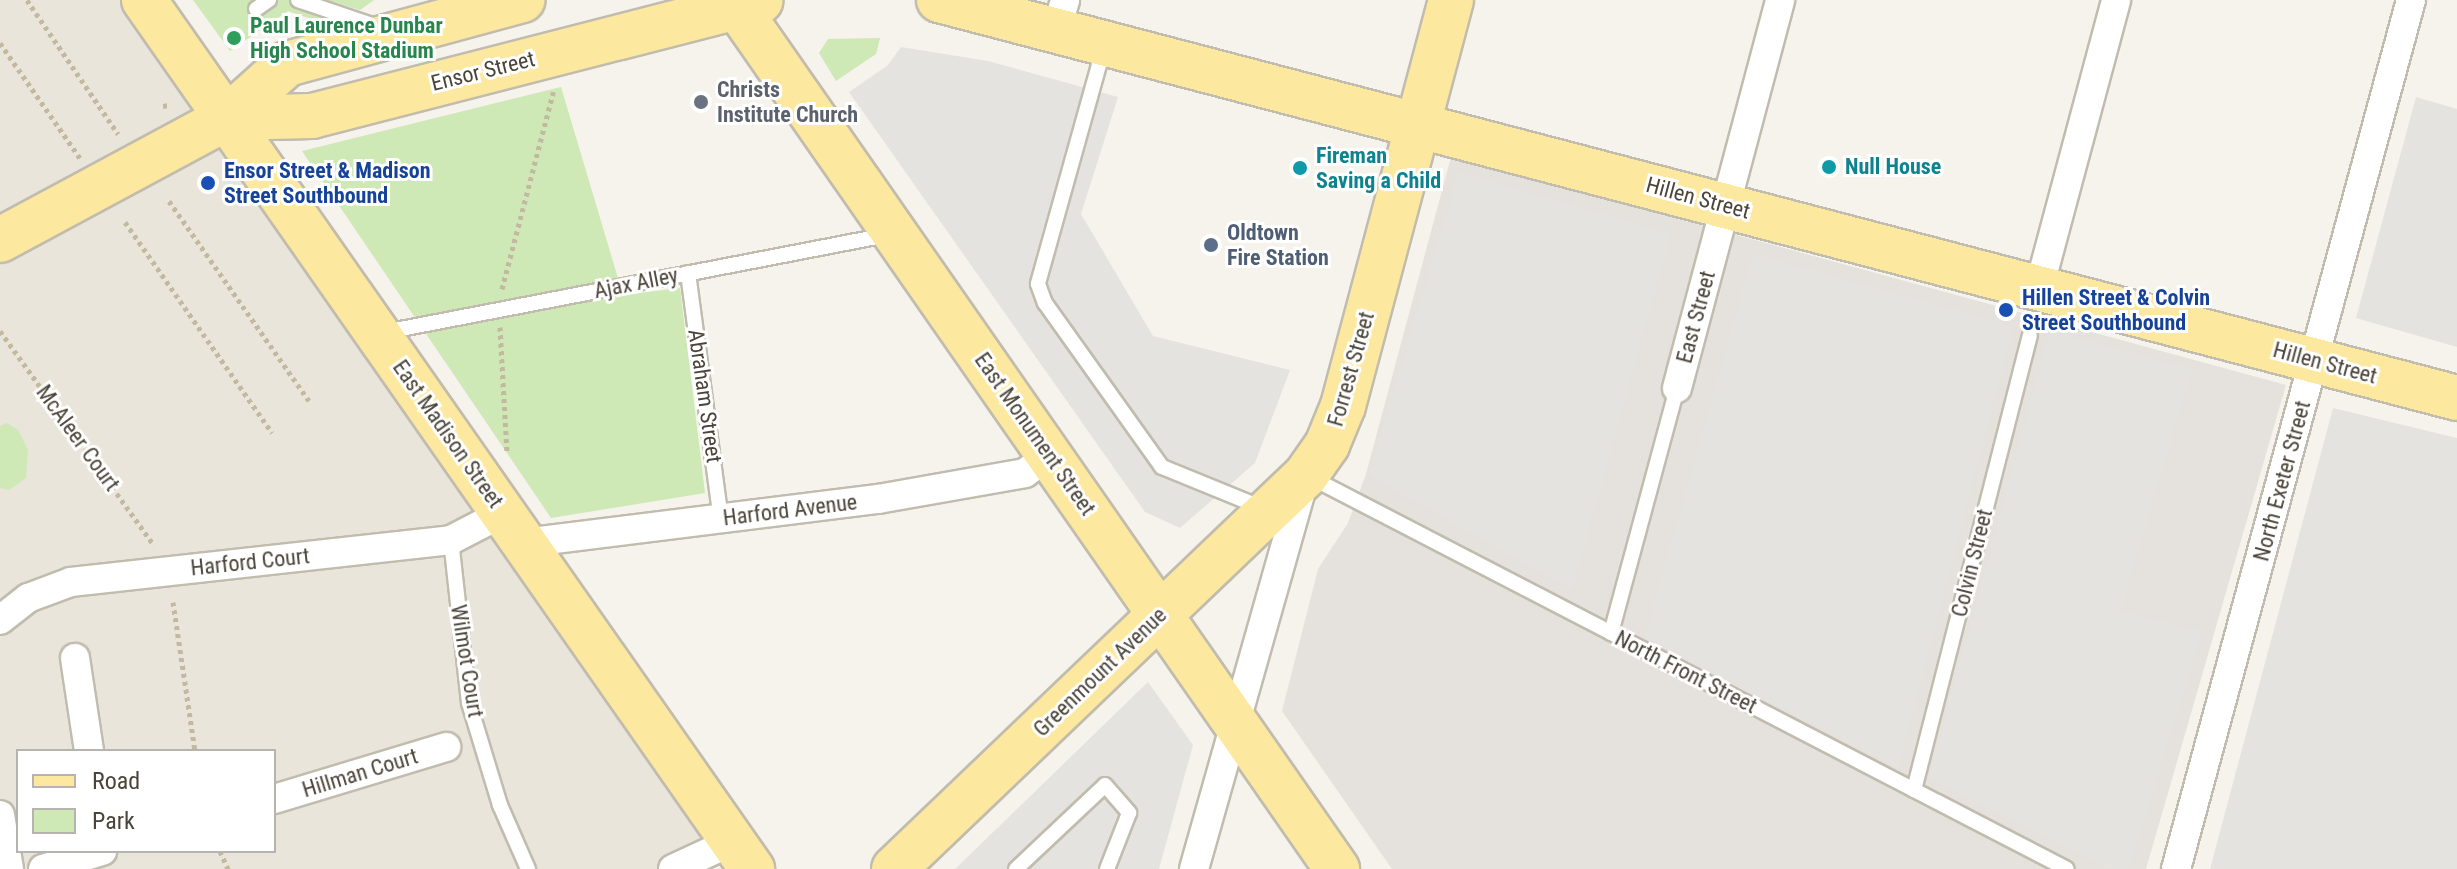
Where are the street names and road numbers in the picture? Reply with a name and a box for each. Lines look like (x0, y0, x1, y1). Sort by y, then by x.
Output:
street label: Ensor Street (428, 45, 538, 97)
street label: Hillen Street (1643, 171, 1753, 225)
street label: Ajax Alley (592, 262, 680, 304)
street label: East Street (1671, 268, 1721, 366)
street label: Forrest Street (1322, 309, 1380, 429)
street label: Abraham Street (683, 327, 727, 465)
street label: Hillen Street (2270, 336, 2380, 390)
street label: East Monument Street (969, 348, 1101, 520)
street label: East Madison Street (387, 355, 509, 513)
street label: McAleer Court (31, 380, 125, 496)
street label: North Exeter Street (2248, 398, 2316, 564)
street label: Harford Avenue (721, 489, 859, 531)
street label: Colvin Street (1946, 506, 1998, 620)
street label: Harford Court (189, 543, 311, 581)
street label: Greenmount Avenue (1028, 602, 1172, 742)
street label: Wilmot Court (445, 603, 489, 719)
street label: North Front Street (1611, 625, 1761, 719)
street label: Hillman Court (299, 743, 421, 803)

